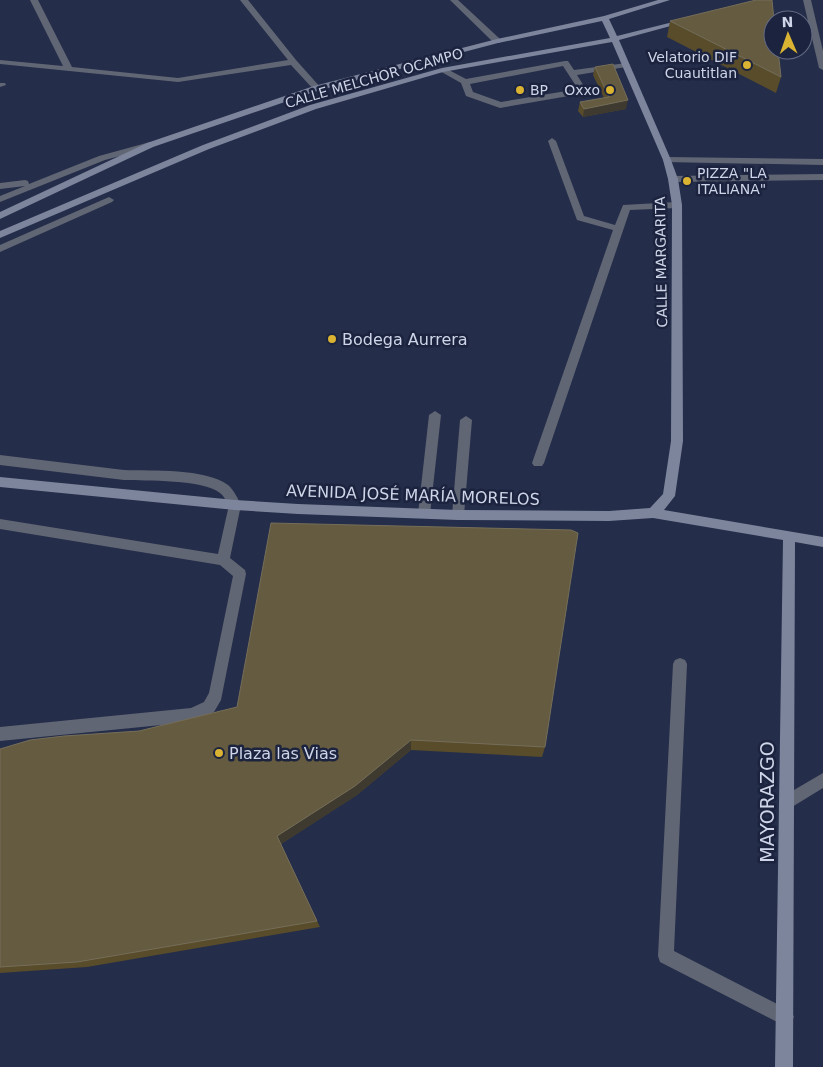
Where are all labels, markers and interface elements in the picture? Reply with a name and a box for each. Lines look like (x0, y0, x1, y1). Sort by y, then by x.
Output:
north arrow (763, 10, 813, 60)
text: N (781, 14, 794, 30)
street label: CALLE MELCHOR OCAMPO (283, 45, 465, 111)
place label: Velatorio DIF Cuautitlan (648, 49, 737, 81)
marker: Velatorio DIF Cuautitlan (741, 59, 753, 71)
place label: BP (530, 82, 548, 98)
place label: Oxxo (564, 82, 600, 98)
marker: BP (514, 84, 526, 96)
marker: Oxxo (604, 84, 616, 96)
place label: PIZZA "LA ITALIANA" (697, 165, 767, 197)
marker: PIZZA "LA ITALIANA" (681, 175, 693, 187)
street label: CALLE MARGARITA (652, 196, 670, 328)
place label: Bodega Aurrera (342, 330, 468, 349)
marker: Bodega Aurrera (326, 333, 338, 345)
street label: AVENIDA JOSÉ MARÍA MORELOS (286, 481, 540, 509)
street label: MAYORAZGO (756, 741, 778, 863)
place label: Plaza las Vias (229, 744, 337, 763)
marker: Plaza las Vias (213, 747, 225, 759)

